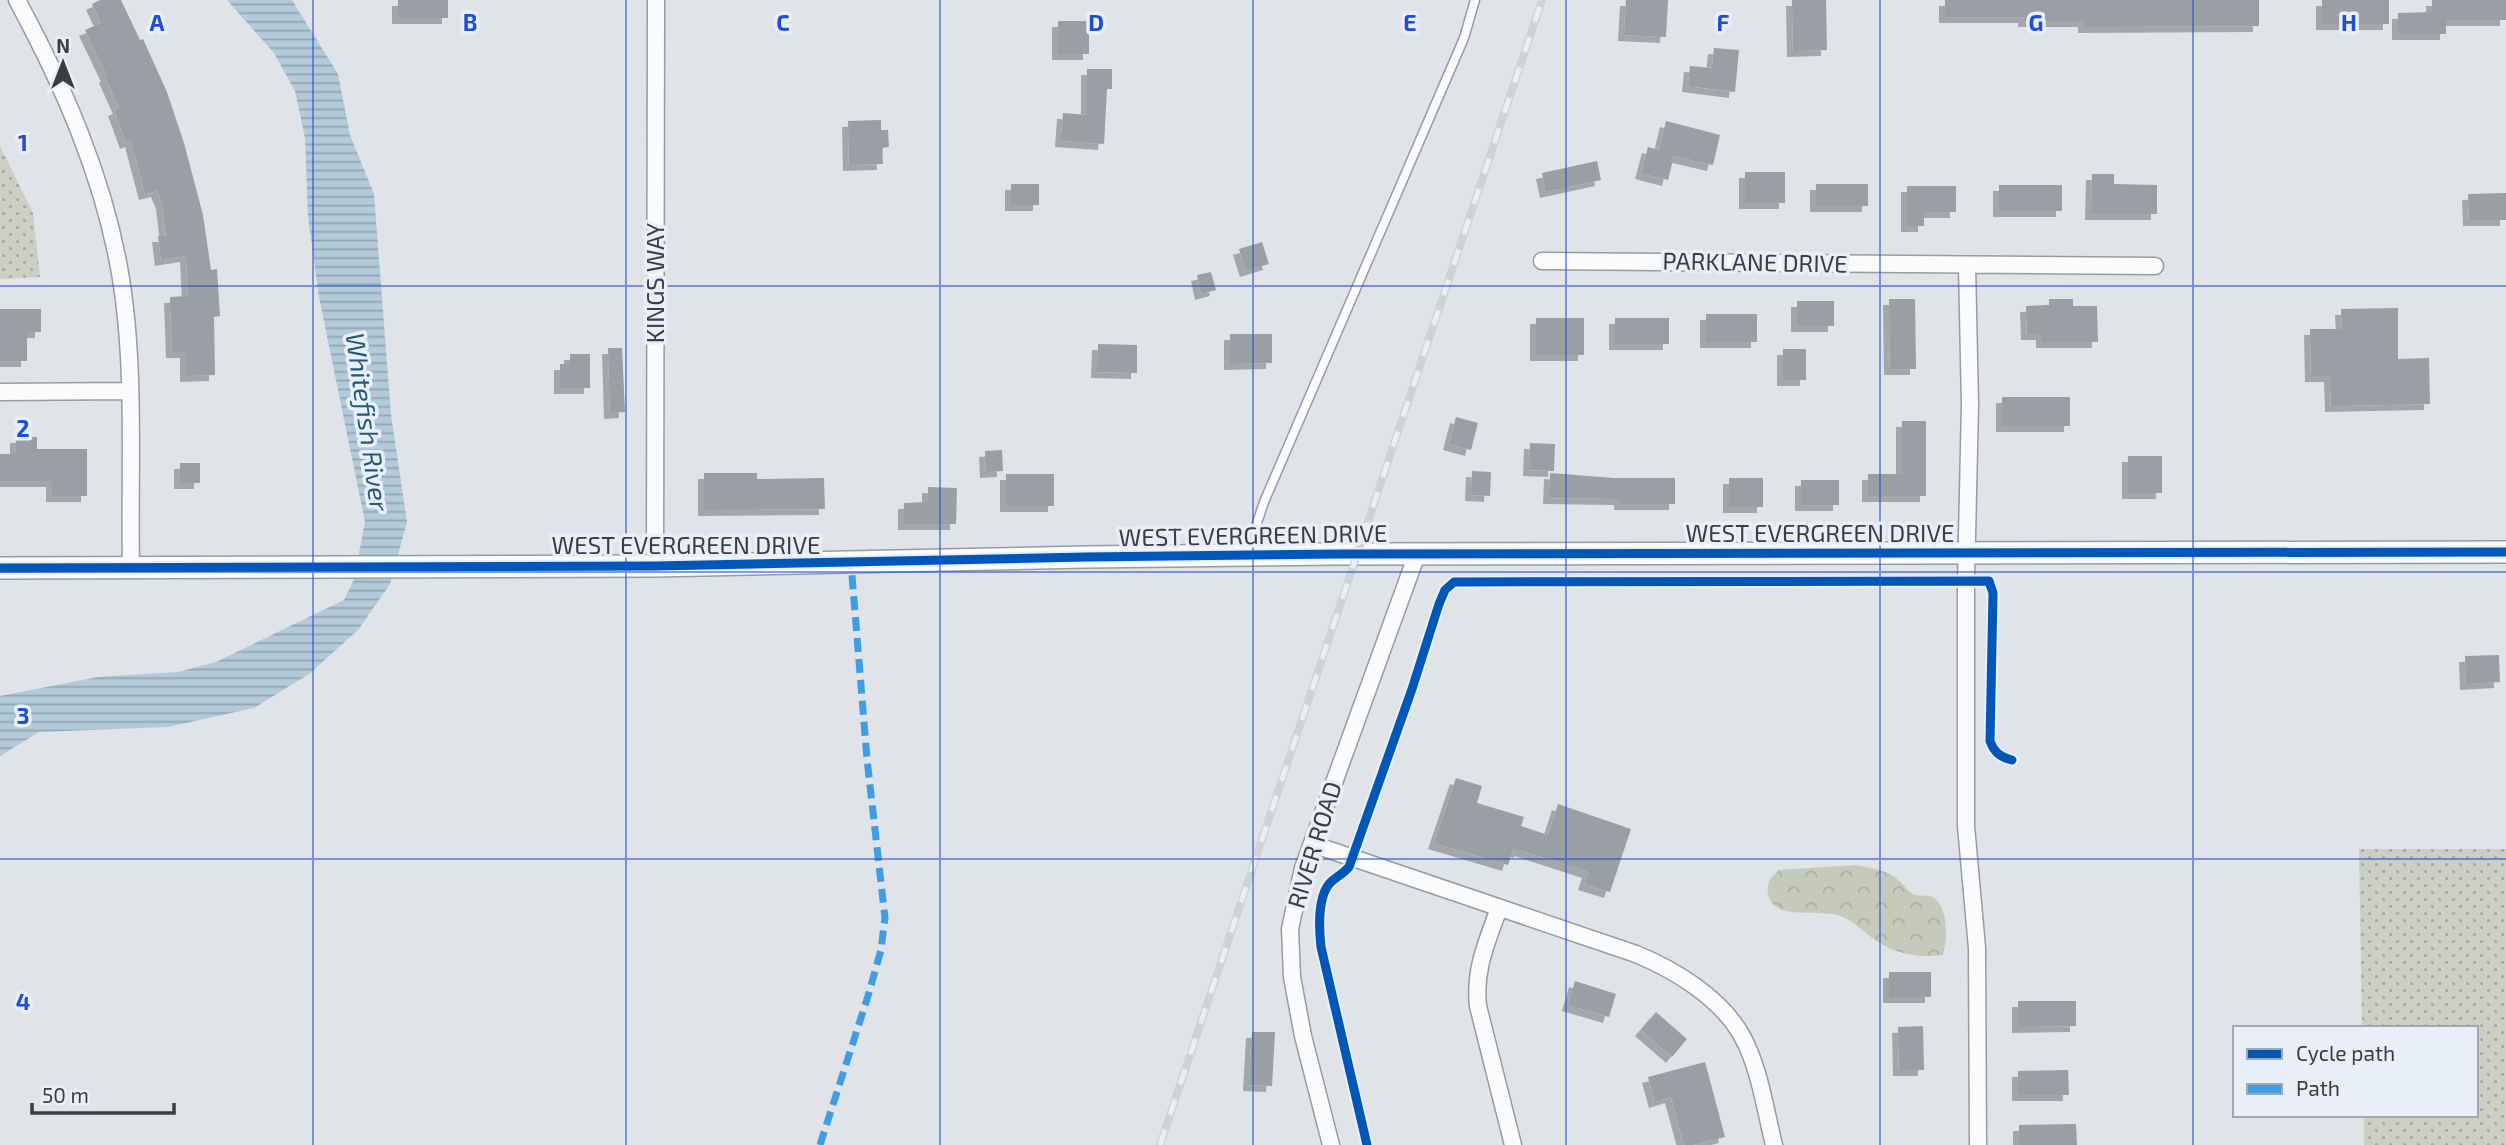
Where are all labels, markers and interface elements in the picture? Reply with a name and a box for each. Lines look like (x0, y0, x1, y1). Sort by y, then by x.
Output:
text: A (149, 8, 165, 36)
text: B (463, 8, 477, 36)
text: C (776, 8, 790, 36)
text: D (1088, 8, 1104, 36)
text: E (1403, 8, 1417, 36)
text: F (1717, 8, 1730, 36)
text: G (2029, 8, 2043, 36)
text: H (2341, 8, 2357, 36)
north arrow (28, 28, 98, 98)
text: N (56, 34, 70, 57)
text: 1 (18, 128, 28, 156)
street label: KINGS WAY (640, 222, 669, 343)
street label: PARKLANE DRIVE (1662, 245, 1848, 278)
water label: Whitefish River (341, 331, 396, 514)
text: 2 (16, 414, 30, 442)
street label: WEST EVERGREEN DRIVE (1118, 518, 1388, 551)
street label: WEST EVERGREEN DRIVE (1686, 518, 1954, 547)
street label: WEST EVERGREEN DRIVE (552, 530, 820, 559)
text: 3 (16, 701, 30, 729)
street label: RIVER ROAD (1281, 778, 1347, 911)
text: 4 (16, 987, 30, 1015)
legend (2233, 1026, 2478, 1117)
text: Cycle path (2296, 1040, 2395, 1065)
scale bar (32, 1072, 173, 1116)
text: Path (2296, 1075, 2340, 1100)
text: 50 m (42, 1082, 89, 1107)

